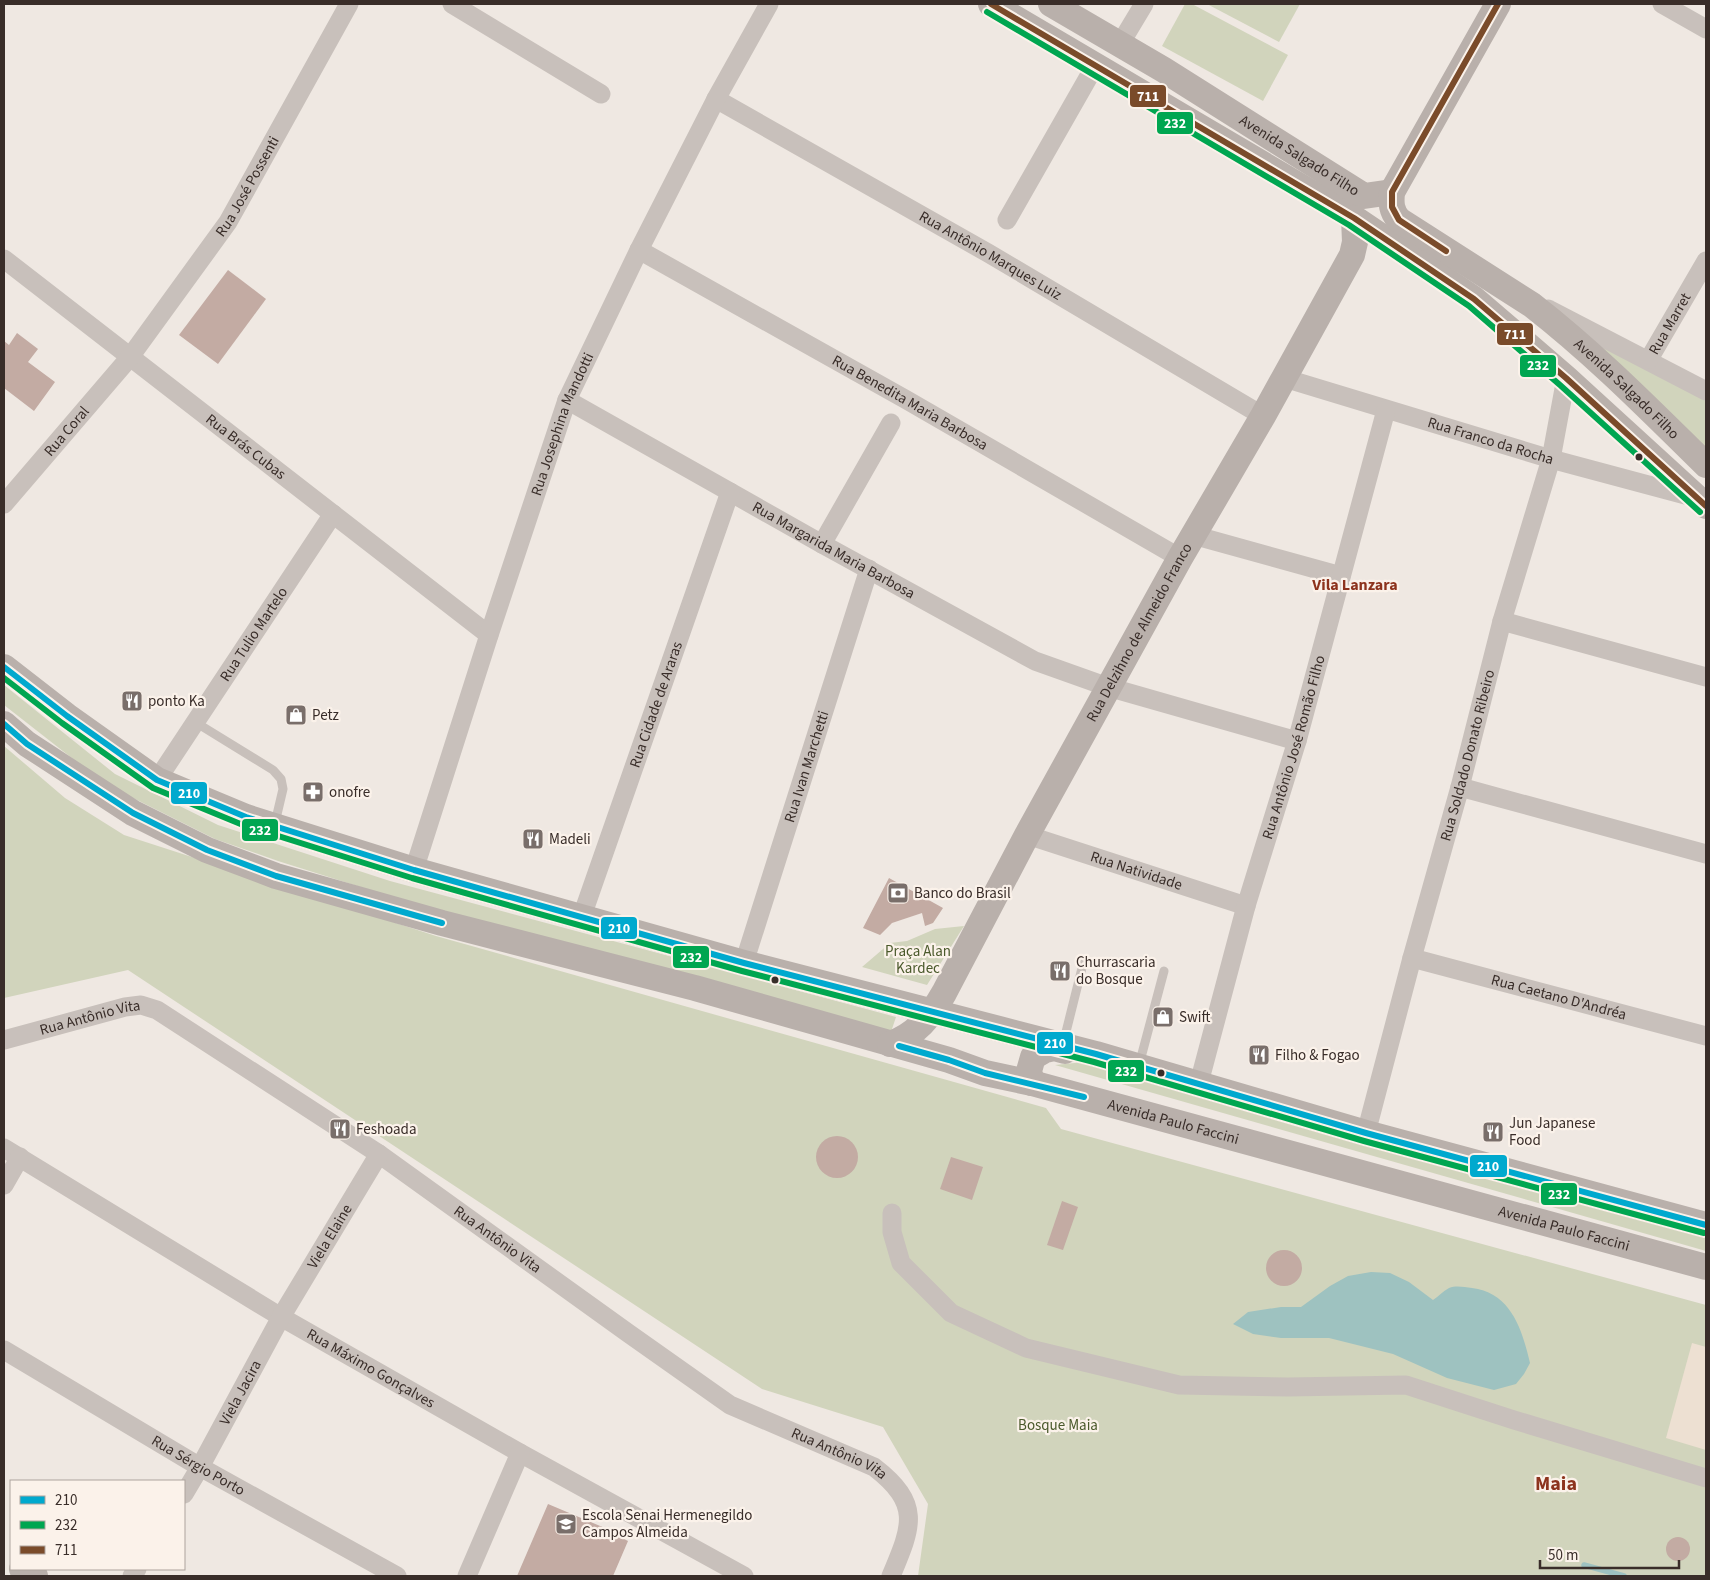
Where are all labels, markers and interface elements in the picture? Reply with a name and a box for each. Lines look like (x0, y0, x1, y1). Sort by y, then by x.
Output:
line badge: 711 (1129, 84, 1167, 108)
text: 711 (1137, 87, 1159, 107)
street label: Avenida Salgado Filho (1235, 110, 1364, 201)
line badge: 232 (1156, 111, 1194, 135)
text: 232 (1164, 114, 1186, 134)
street label: Rua José Possenti (210, 132, 284, 241)
street label: Rua Antônio Marques Luiz (915, 206, 1066, 305)
street label: Rua Marret (1643, 289, 1696, 358)
line badge: 711 (1496, 322, 1534, 346)
text: 711 (1504, 325, 1526, 345)
street label: Avenida Salgado Filho (1569, 334, 1684, 444)
street label: Rua Josephina Mandotti (525, 349, 599, 498)
street label: Rua Benedita Maria Barbosa (828, 350, 992, 455)
line badge: 232 (1519, 354, 1557, 378)
text: 232 (1527, 356, 1549, 376)
street label: Rua Coral (39, 401, 94, 461)
street label: Rua Brás Cubas (201, 409, 290, 484)
street label: Rua Franco da Rocha (1425, 412, 1556, 470)
unlabelled marker (1634, 452, 1644, 462)
street label: Rua Margarida Maria Barbosa (748, 496, 919, 604)
street label: Rua Delzihno de Almeido Franco (1081, 539, 1197, 726)
district label: Vila Lanzara (1311, 574, 1398, 596)
street label: Rua Tulio Martelo (215, 583, 293, 686)
street label: Rua Cidade de Araras (624, 639, 688, 770)
street label: Rua Antônio José Romão Filho (1257, 653, 1330, 842)
street label: Rua Soldado Donato Ribeiro (1435, 667, 1500, 844)
restaurant icon: ponto Ka (120, 689, 144, 713)
place label: ponto Ka (148, 691, 205, 712)
shop icon: Petz (284, 703, 308, 727)
place label: Petz (312, 705, 339, 726)
street label: Rua Ivan Marchetti (779, 708, 834, 825)
pharmacy icon: onofre (301, 780, 325, 804)
line badge: 210 (170, 781, 208, 805)
place label: onofre (329, 782, 370, 803)
text: 210 (178, 784, 200, 804)
line badge: 232 (241, 818, 279, 842)
text: 232 (249, 821, 271, 841)
restaurant icon: Madeli (521, 827, 545, 851)
place label: Madeli (549, 829, 591, 850)
street label: Rua Natividade (1088, 846, 1185, 895)
bank icon: Banco do Brasil (886, 881, 910, 905)
place label: Banco do Brasil (914, 883, 1011, 904)
line badge: 210 (600, 916, 638, 940)
text: 210 (608, 919, 630, 939)
park label: Praça Alan Kardec (885, 941, 951, 979)
line badge: 232 (672, 945, 710, 969)
text: 232 (680, 948, 702, 968)
place label: Churrascaria do Bosque (1076, 952, 1156, 990)
restaurant icon: Churrascaria do Bosque (1048, 959, 1072, 983)
street label: Rua Caetano D'Andréa (1489, 969, 1629, 1025)
unlabelled marker (770, 975, 780, 985)
street label: Rua Antônio Vita (37, 995, 142, 1040)
shop icon: Swift (1151, 1005, 1175, 1029)
place label: Swift (1179, 1007, 1210, 1028)
line badge: 210 (1036, 1031, 1074, 1055)
text: 210 (1044, 1034, 1066, 1054)
restaurant icon: Filho & Fogao (1247, 1043, 1271, 1067)
place label: Filho & Fogao (1275, 1045, 1360, 1066)
line badge: 232 (1107, 1059, 1145, 1083)
text: 232 (1115, 1062, 1137, 1082)
unlabelled marker (1156, 1068, 1166, 1078)
street label: Avenida Paulo Faccini (1105, 1094, 1241, 1150)
place label: Jun Japanese Food (1509, 1113, 1595, 1151)
restaurant icon: Feshoada (328, 1117, 352, 1141)
place label: Feshoada (356, 1119, 416, 1140)
restaurant icon: Jun Japanese Food (1481, 1120, 1505, 1144)
line badge: 210 (1469, 1154, 1508, 1178)
text: 210 (1477, 1157, 1499, 1177)
line badge: 232 (1540, 1182, 1578, 1206)
text: 232 (1548, 1185, 1570, 1205)
street label: Viela Elaine (302, 1200, 357, 1273)
street label: Avenida Paulo Faccini (1496, 1200, 1632, 1256)
street label: Rua Antônio Vita (449, 1201, 546, 1278)
street label: Rua Máximo Gonçalves (303, 1323, 439, 1413)
street label: Viela Jacira (214, 1356, 266, 1429)
park label: Bosque Maia (1018, 1415, 1098, 1436)
street label: Rua Antônio Vita (788, 1422, 892, 1484)
street label: Rua Sérgio Porto (148, 1430, 249, 1500)
district label: Maia (1535, 1470, 1577, 1498)
legend (10, 1480, 185, 1570)
text: 210 (55, 1490, 77, 1511)
place label: Escola Senai Hermenegildo Campos Almeida (582, 1505, 752, 1543)
school or university icon: Escola Senai Hermenegildo Campos Almeida (554, 1512, 578, 1536)
text: 232 (55, 1515, 77, 1536)
scale bar (1540, 1538, 1679, 1570)
text: 711 (55, 1540, 77, 1561)
text: 50 m (1548, 1545, 1578, 1566)

